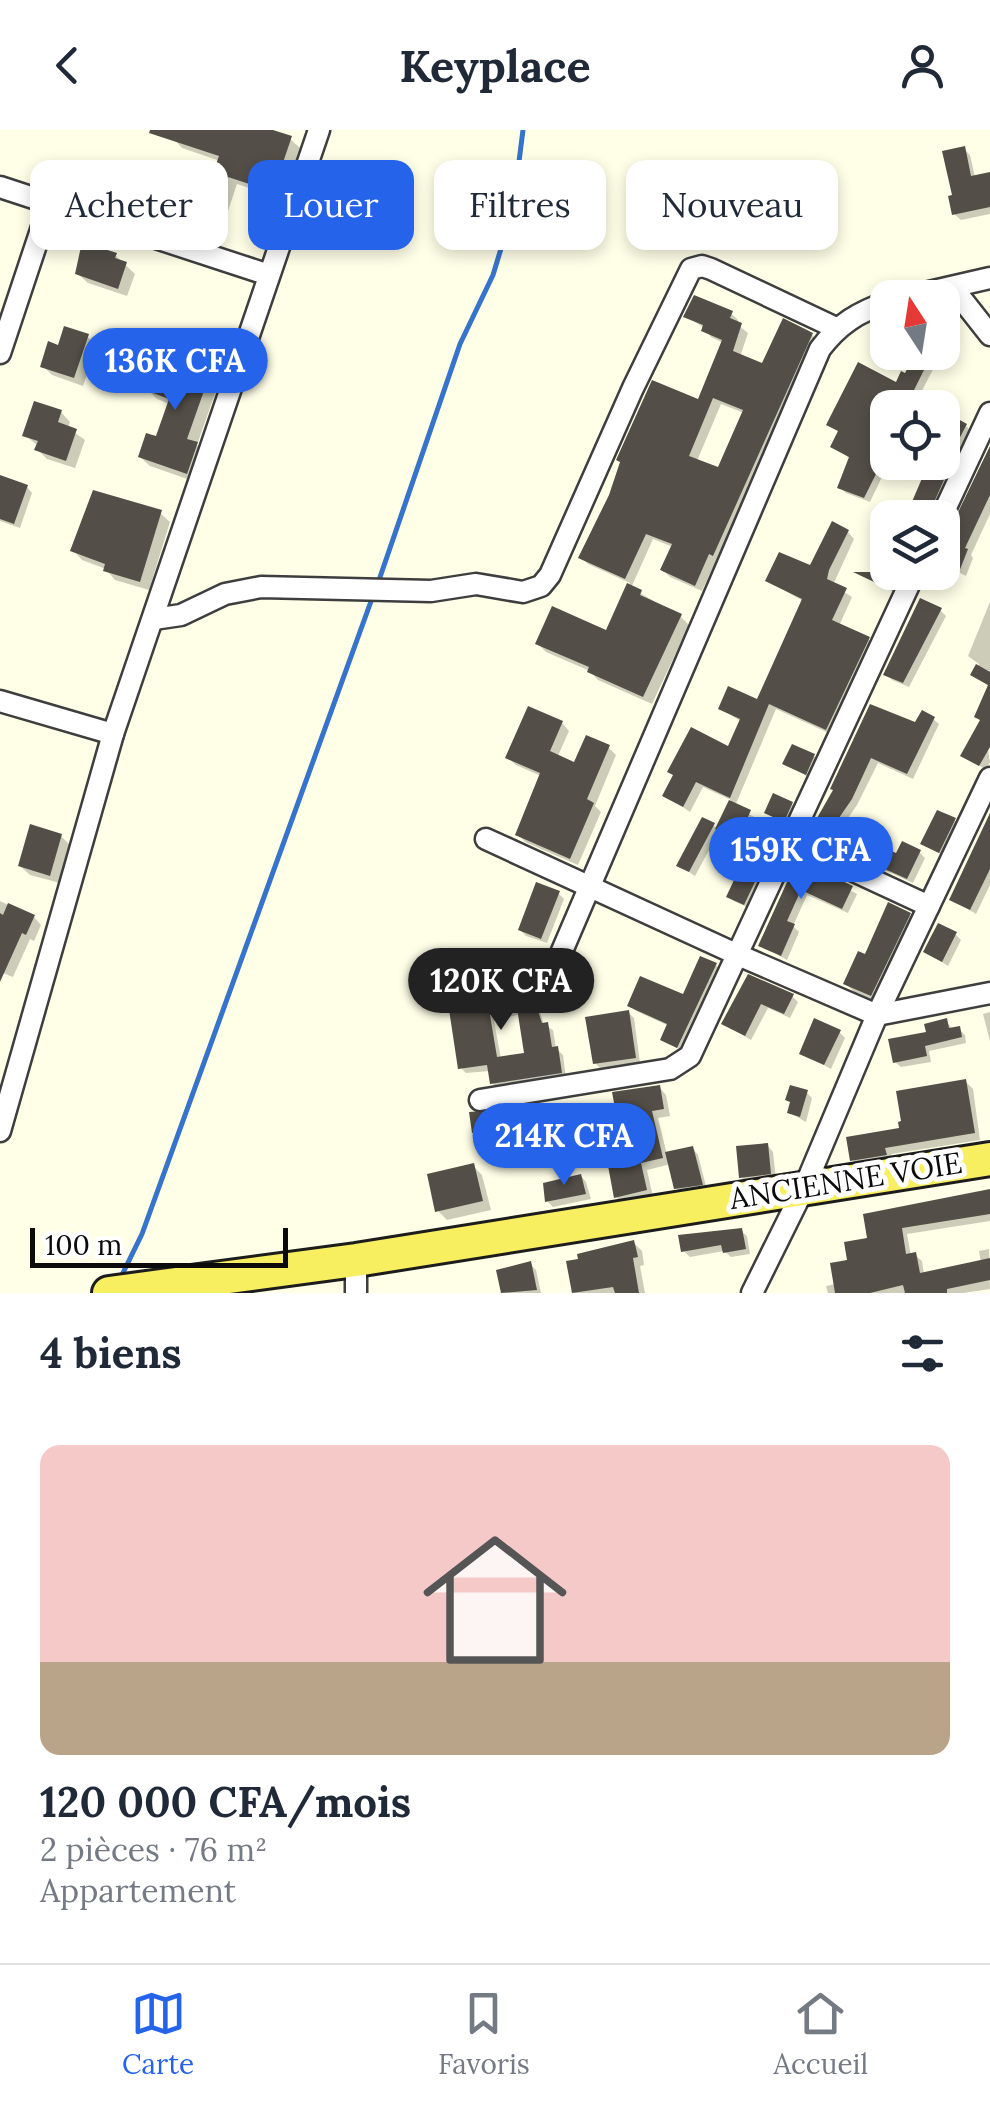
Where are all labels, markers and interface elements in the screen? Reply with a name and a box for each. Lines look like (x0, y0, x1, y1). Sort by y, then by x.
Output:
text: Keyplace (399, 37, 591, 94)
icon: back (40, 38, 95, 93)
icon: person (895, 38, 950, 93)
chip: Acheter (30, 160, 228, 250)
chip: Louer (248, 160, 414, 250)
chip: Filtres (434, 160, 606, 250)
chip: Nouveau (626, 160, 838, 250)
north arrow (870, 280, 960, 370)
map controls (870, 280, 960, 590)
pin: 136K CFA (72, 328, 278, 413)
text: 136K CFA (105, 340, 245, 381)
button: locate (870, 390, 960, 480)
button: layers (870, 500, 960, 590)
pin: 159K CFA (698, 817, 904, 902)
text: 159K CFA (731, 829, 871, 870)
pin: 120K CFA (398, 948, 604, 1033)
text: 120K CFA (430, 960, 572, 1001)
pin: 214K CFA (461, 1103, 667, 1188)
text: 214K CFA (495, 1115, 633, 1156)
street label: ANCIENNE VOIE (726, 1143, 965, 1217)
scale bar (30, 1223, 288, 1268)
text: 100 m (45, 1227, 122, 1263)
text: 4 biens (40, 1326, 182, 1380)
icon: filters (895, 1326, 950, 1381)
icon: home (405, 1510, 585, 1690)
text: 120 000 CFA/mois (40, 1775, 411, 1829)
text: 2 pièces · 76 m² (40, 1829, 267, 1870)
text: Appartement (40, 1870, 236, 1911)
tab: Carte (122, 1986, 194, 2082)
tab: Favoris (438, 1986, 530, 2082)
tab: Accueil (774, 1986, 868, 2082)

